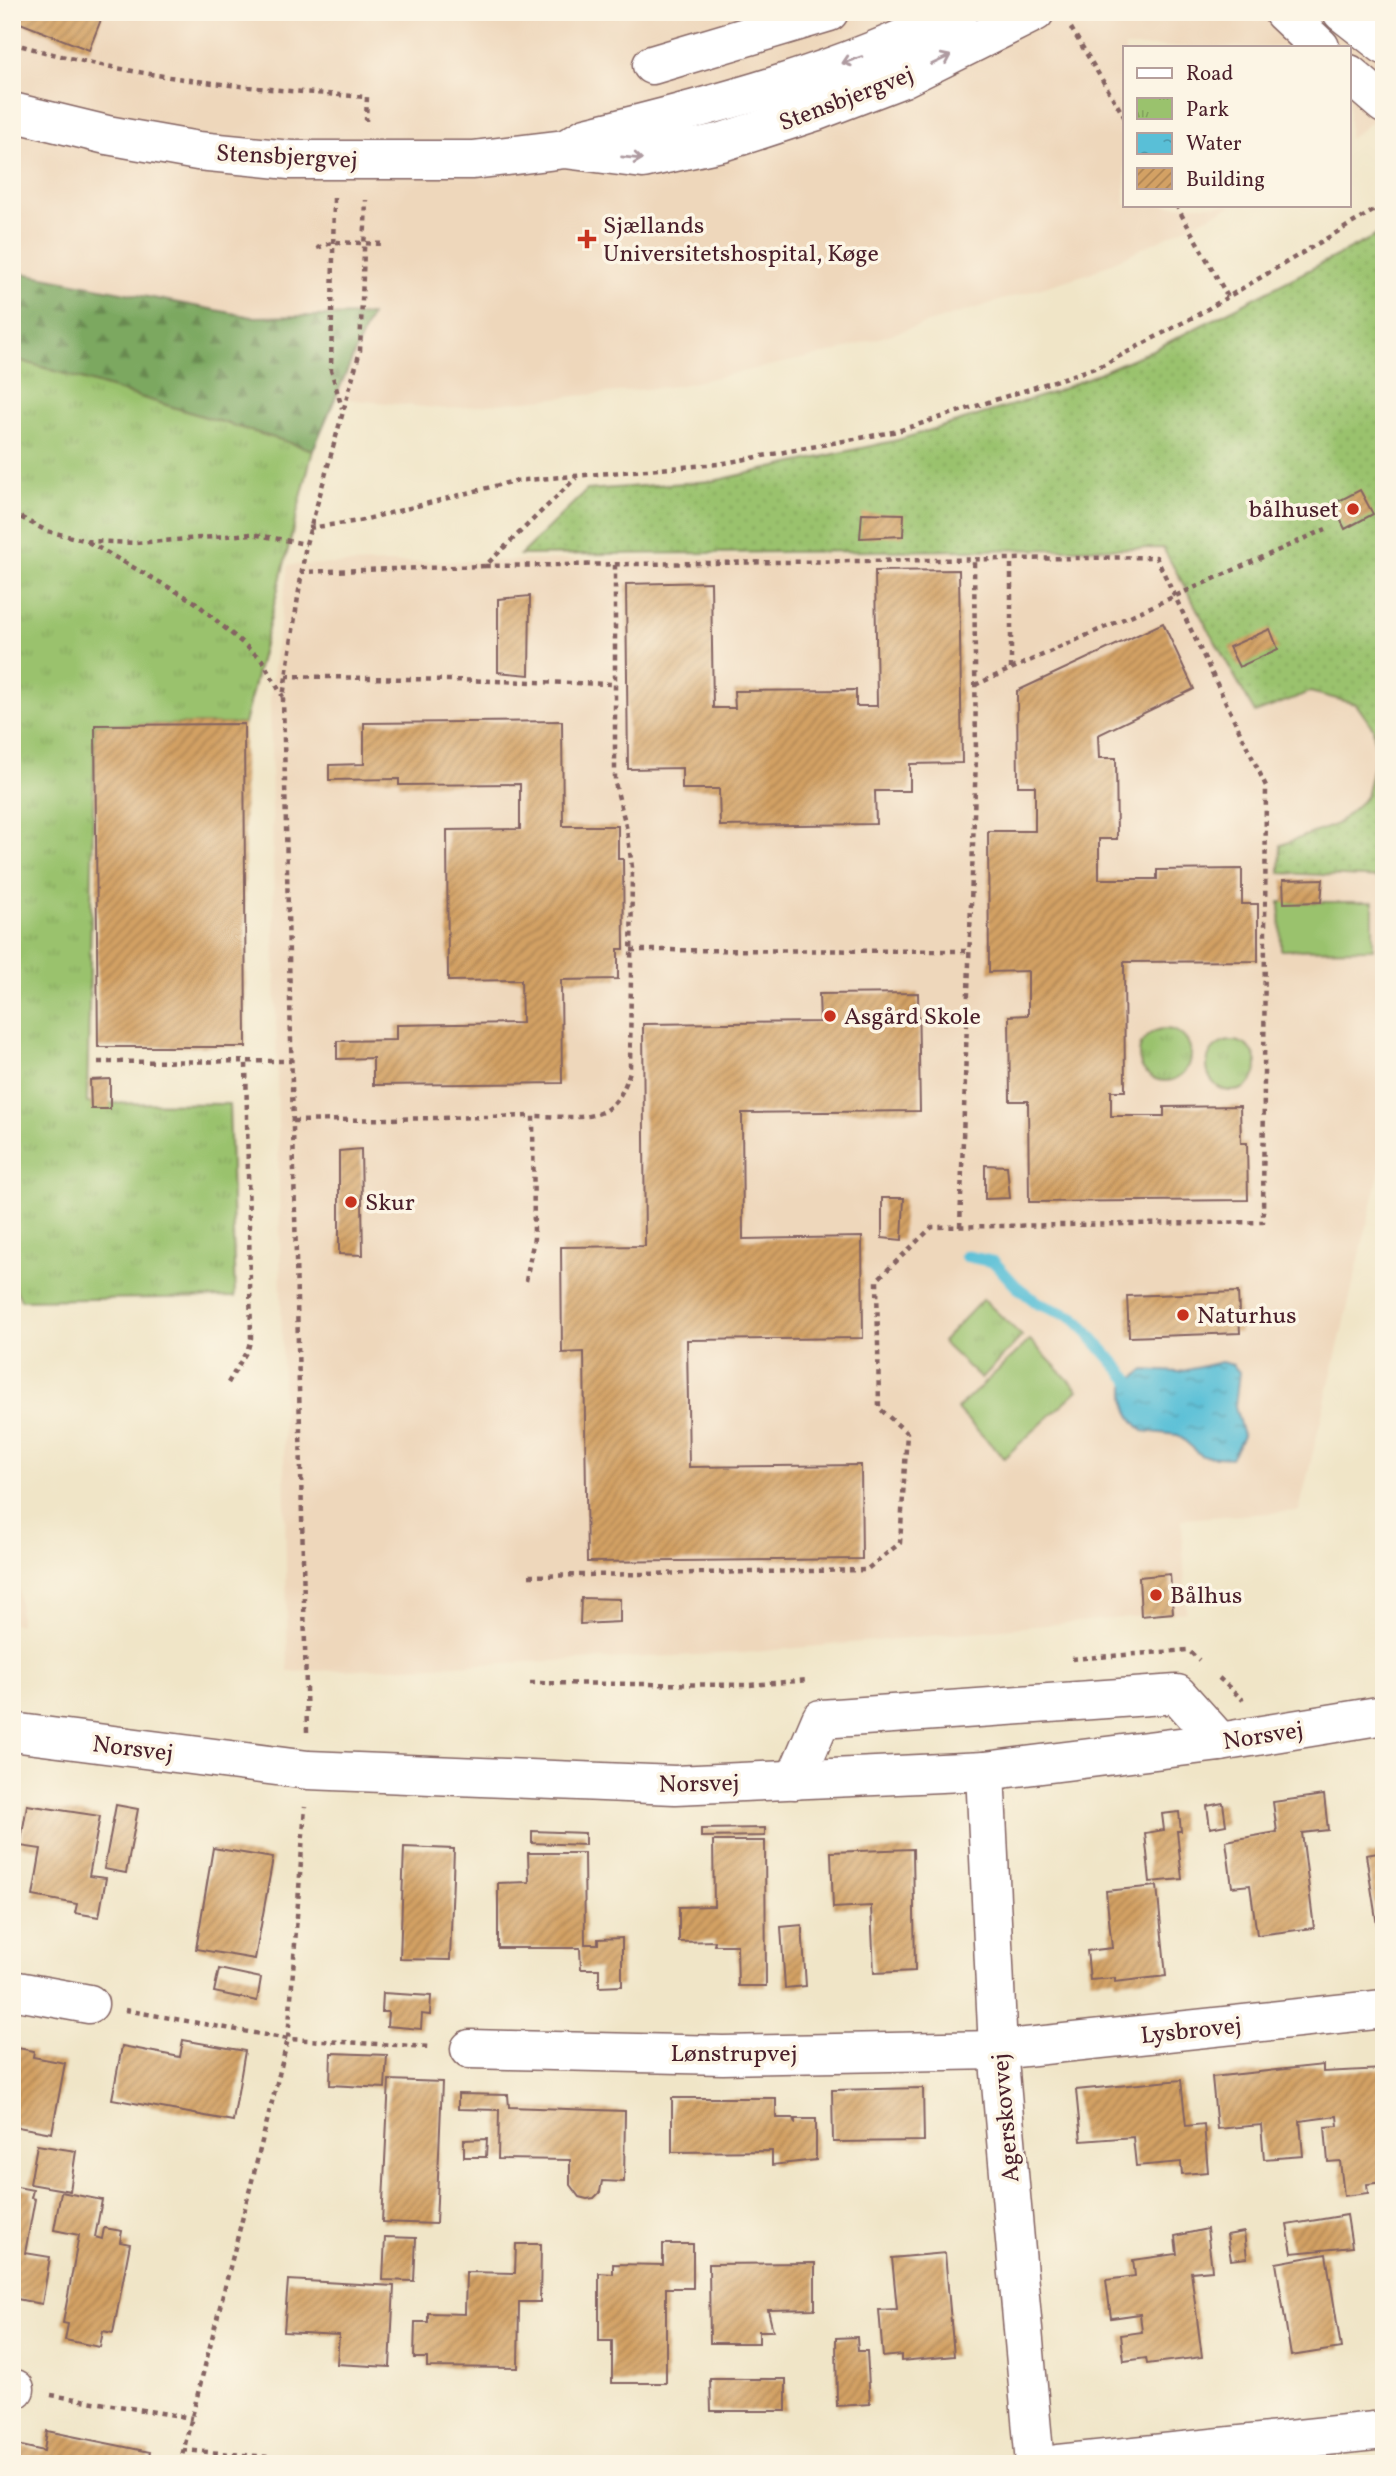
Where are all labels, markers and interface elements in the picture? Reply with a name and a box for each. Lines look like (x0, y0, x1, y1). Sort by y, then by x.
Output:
legend (1123, 46, 1350, 206)
one-way arrow (930, 53, 951, 66)
one-way arrow (841, 54, 863, 67)
street label: Stensbjergvej (775, 59, 919, 141)
text: Road (1186, 60, 1233, 89)
text: Park (1186, 96, 1229, 125)
text: Water (1186, 130, 1242, 159)
street label: Stensbjergvej (215, 137, 359, 179)
one-way arrow (620, 152, 643, 165)
text: Building (1186, 166, 1265, 195)
place label: Sjællands Universitetshospital, Køge (603, 210, 879, 272)
marker: Sjællands Universitetshospital, Køge (577, 229, 597, 249)
place label: bålhuset (1249, 494, 1339, 528)
marker: bålhuset (1345, 501, 1361, 517)
place label: Asgård Skole (844, 1001, 981, 1035)
marker: Asgård Skole (822, 1008, 838, 1024)
place label: Skur (365, 1187, 415, 1221)
marker: Skur (343, 1194, 359, 1210)
place label: Naturhus (1197, 1300, 1297, 1334)
marker: Naturhus (1175, 1307, 1191, 1323)
place label: Bålhus (1170, 1580, 1242, 1614)
marker: Bålhus (1148, 1587, 1164, 1603)
street label: Norsvej (1221, 1714, 1306, 1760)
street label: Norsvej (90, 1728, 175, 1772)
street label: Norsvej (658, 1767, 740, 1803)
street label: Lysbrovej (1139, 2010, 1243, 2054)
street label: Lønstrupvej (671, 2038, 797, 2072)
street label: Agerskovvej (984, 2052, 1030, 2184)

